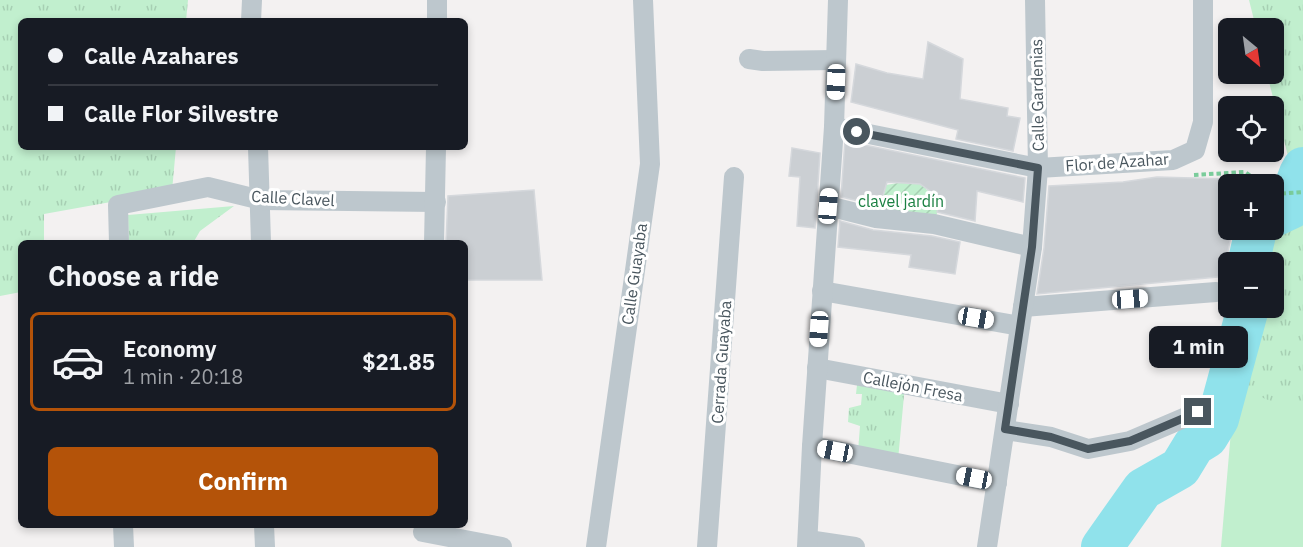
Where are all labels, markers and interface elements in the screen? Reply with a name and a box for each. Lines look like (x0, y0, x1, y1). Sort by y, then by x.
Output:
north arrow (1218, 18, 1284, 84)
map controls (1218, 18, 1284, 318)
street label: Calle Gardenias (1026, 39, 1048, 151)
text: Calle Azahares (84, 41, 239, 70)
car (826, 64, 846, 100)
button: locate (1218, 96, 1284, 162)
text: Calle Flor Silvestre (84, 99, 279, 128)
route start (843, 118, 870, 145)
street label: Flor de Azahar (1065, 148, 1170, 176)
button: + (1218, 174, 1284, 240)
street label: Calle Clavel (251, 186, 335, 210)
car (817, 187, 839, 225)
park label: clavel jardín (858, 191, 944, 211)
street label: Calle Guayaba (617, 221, 651, 326)
button: − (1218, 252, 1284, 318)
text: Choose a ride (48, 258, 219, 293)
car (1111, 289, 1149, 309)
street label: Cerrada Guayaba (707, 299, 735, 424)
car (957, 306, 995, 330)
car (809, 310, 829, 348)
callout: 1 min (1148, 325, 1248, 367)
text: 1 min (1172, 333, 1225, 360)
text: Economy (123, 334, 217, 363)
icon: car (51, 335, 105, 389)
text: $21.85 (362, 347, 435, 376)
text: 1 min · 20:18 (123, 363, 243, 390)
street label: Callejón Fresa (861, 367, 965, 406)
route end (1184, 398, 1211, 425)
car (816, 439, 854, 463)
button: Confirm (48, 447, 438, 516)
car (955, 466, 993, 490)

